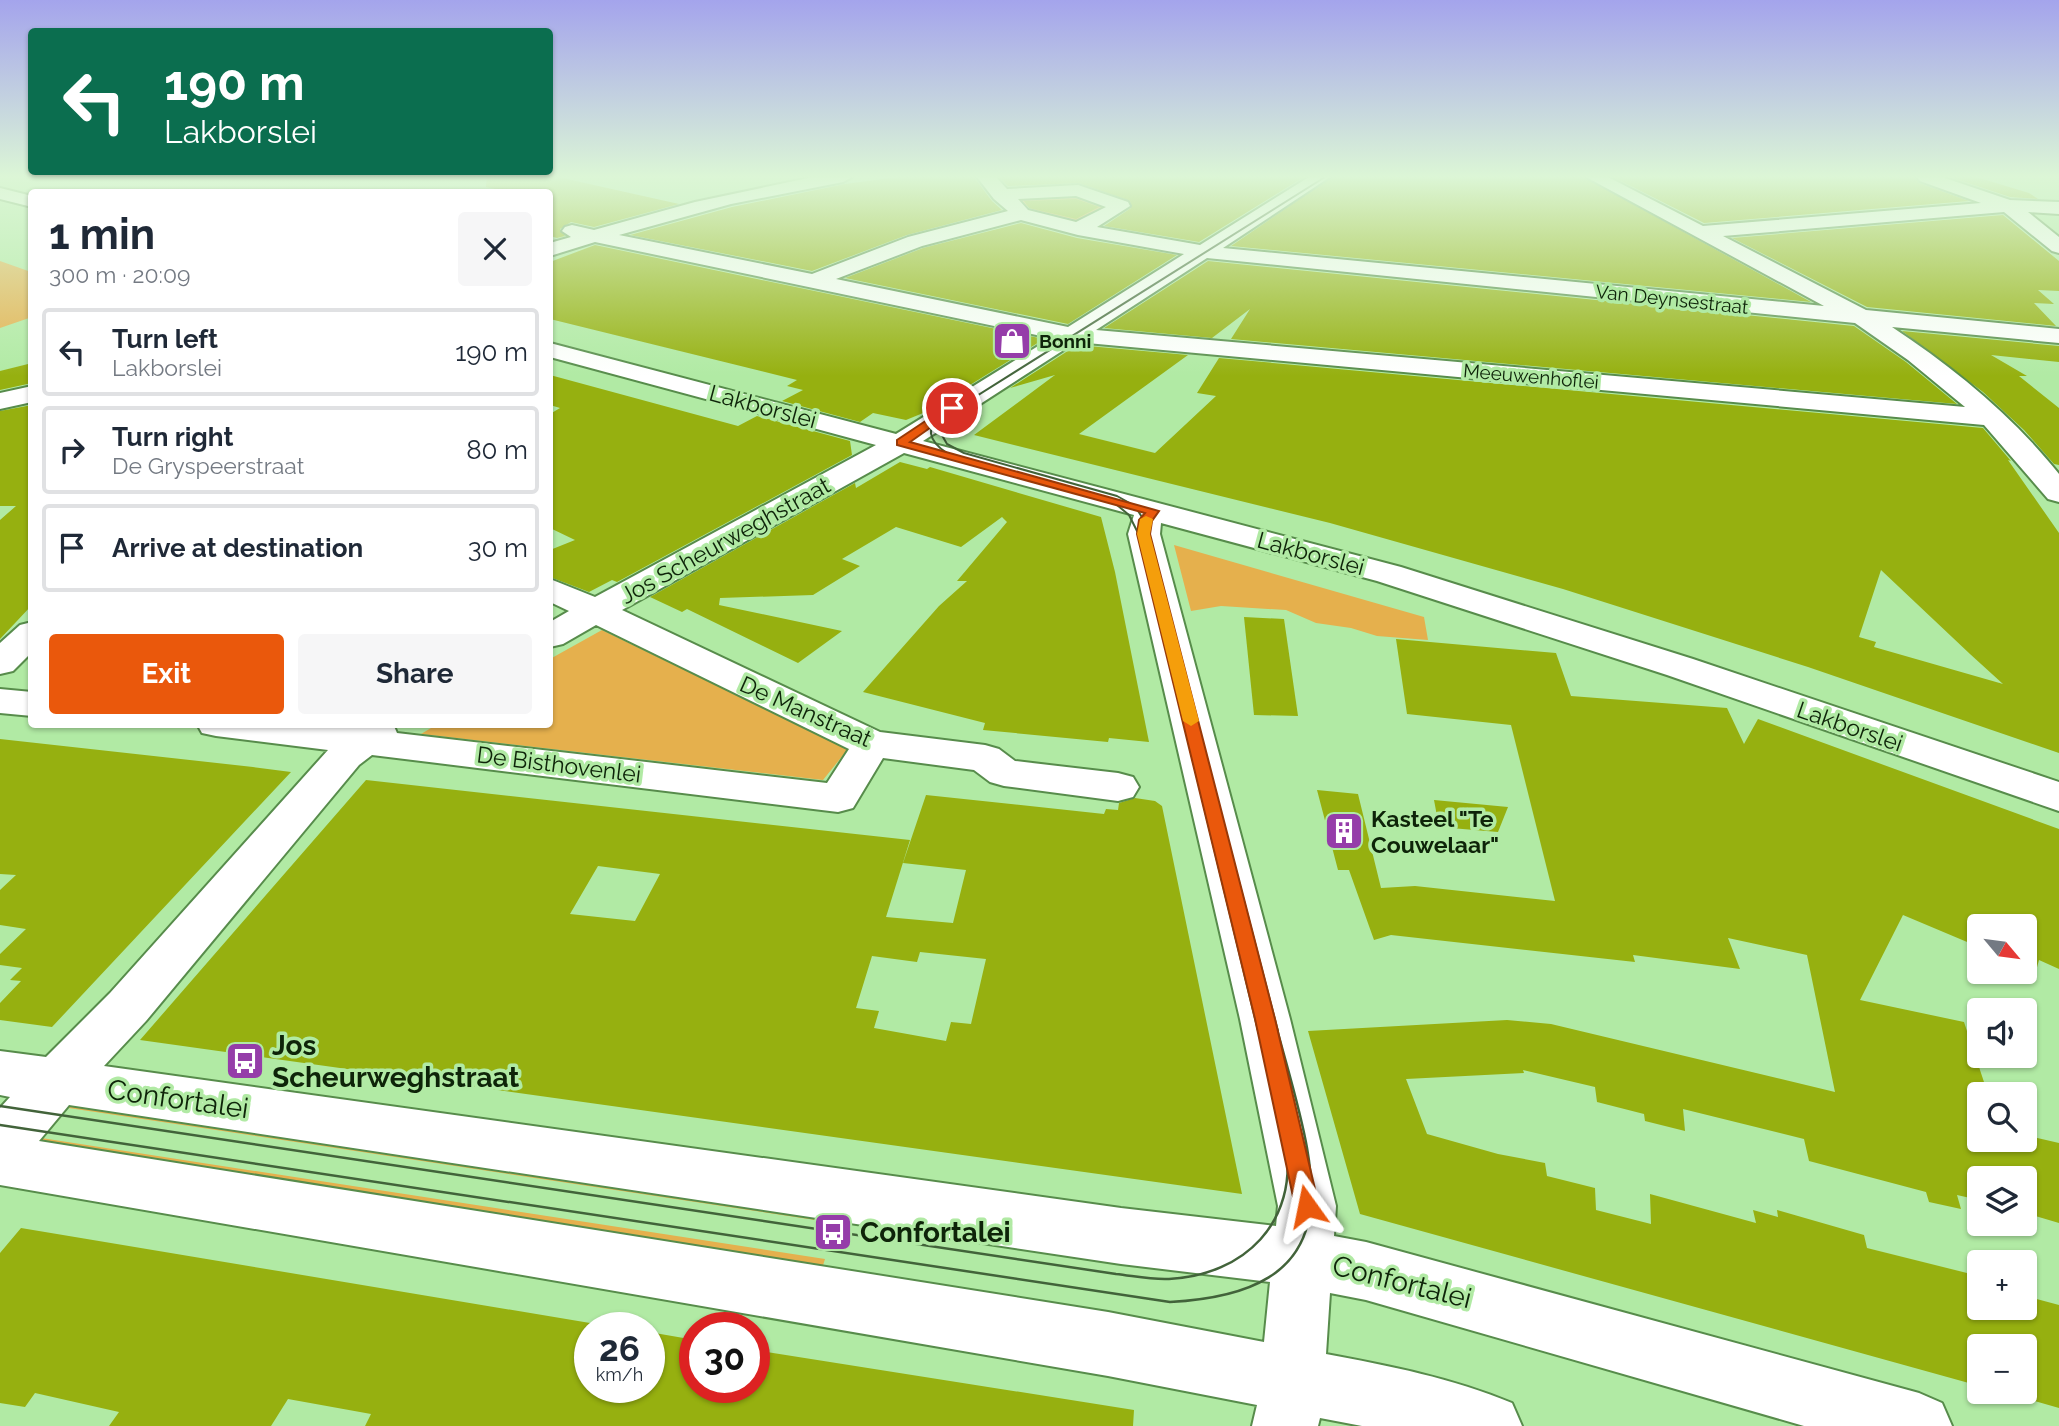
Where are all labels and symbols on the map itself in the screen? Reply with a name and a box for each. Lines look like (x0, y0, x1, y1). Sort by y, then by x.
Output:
street label: Van Deynsestraat (1595, 280, 1750, 318)
shop icon: Bonni (991, 320, 1033, 362)
place label: Bonni (1039, 330, 1091, 352)
street label: Meeuwenhoflei (1462, 359, 1600, 393)
pin (922, 378, 982, 438)
street label: Lakborslei (706, 379, 820, 433)
street label: Jos Scheurweghstraat (615, 471, 835, 609)
street label: Lakborslei (1254, 526, 1368, 580)
street label: De Manstraat (736, 670, 876, 752)
street label: Lakborslei (1794, 695, 1906, 757)
street label: De Bisthovenlei (475, 741, 643, 787)
place label: Kasteel "Te Couwelaar" (1371, 805, 1499, 858)
building icon: Kasteel "Te Couwelaar" (1323, 810, 1365, 852)
north arrow (1967, 914, 2037, 984)
place label: Jos Scheurweghstraat (272, 1029, 519, 1094)
bus stop icon: Jos Scheurweghstraat (224, 1040, 266, 1082)
street label: Confortalei (105, 1073, 251, 1125)
position arrow (1270, 1169, 1344, 1243)
bus stop icon: Confortalei (812, 1211, 854, 1253)
place label: Confortalei (860, 1216, 1011, 1249)
street label: Confortalei (1329, 1249, 1475, 1315)
speed limit sign: 30 (679, 1312, 770, 1403)

